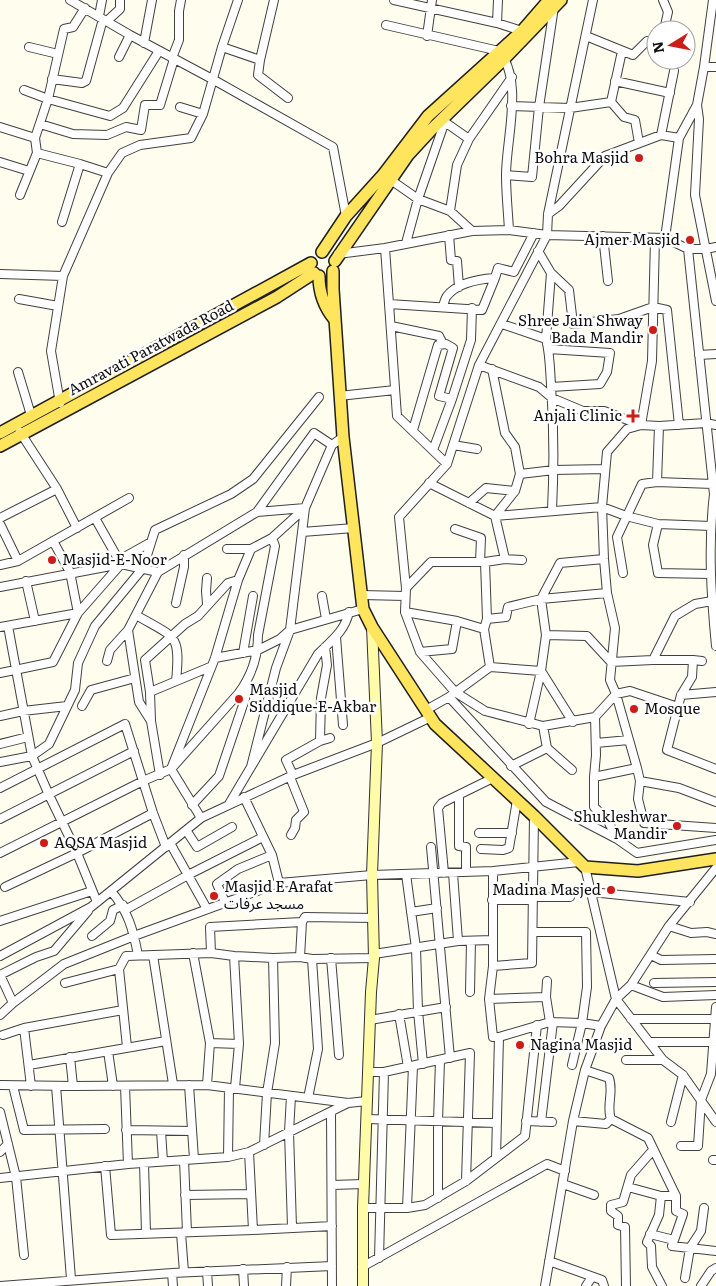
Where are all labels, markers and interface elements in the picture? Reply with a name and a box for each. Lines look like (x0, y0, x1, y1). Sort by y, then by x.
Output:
north arrow (646, 20, 696, 70)
text: N (646, 40, 668, 55)
place label: Bohra Masjid (534, 145, 629, 168)
marker: Bohra Masjid (633, 152, 645, 164)
place label: Ajmer Masjid (584, 227, 680, 250)
marker: Ajmer Masjid (684, 234, 696, 246)
street label: Amravati Paratwada Road (63, 293, 237, 400)
place label: Shree Jain Shway Bada Mandir (518, 308, 643, 348)
marker: Shree Jain Shway Bada Mandir (647, 324, 659, 336)
place label: Anjali Clinic (533, 403, 623, 426)
marker: Anjali Clinic (626, 409, 640, 423)
place label: Masjid-E-Noor (62, 547, 167, 570)
marker: Masjid-E-Noor (46, 554, 58, 566)
place label: Masjid Siddique-E-Akbar (249, 677, 376, 717)
marker: Masjid Siddique-E-Akbar (233, 693, 245, 705)
place label: Mosque (644, 696, 700, 719)
marker: Mosque (628, 703, 640, 715)
place label: Shukleshwar Mandir (573, 804, 667, 844)
marker: Shukleshwar Mandir (671, 820, 683, 832)
place label: AQSA Masjid (54, 830, 147, 853)
marker: AQSA Masjid (38, 837, 50, 849)
place label: Masjid E Arafat مسجد عرفات (224, 874, 333, 914)
place label: Madina Masjed (492, 877, 601, 900)
marker: Madina Masjed (605, 884, 617, 896)
marker: Masjid E Arafat مسجد عرفات (208, 890, 220, 902)
place label: Nagina Masjid (530, 1032, 633, 1055)
marker: Nagina Masjid (514, 1039, 526, 1051)

